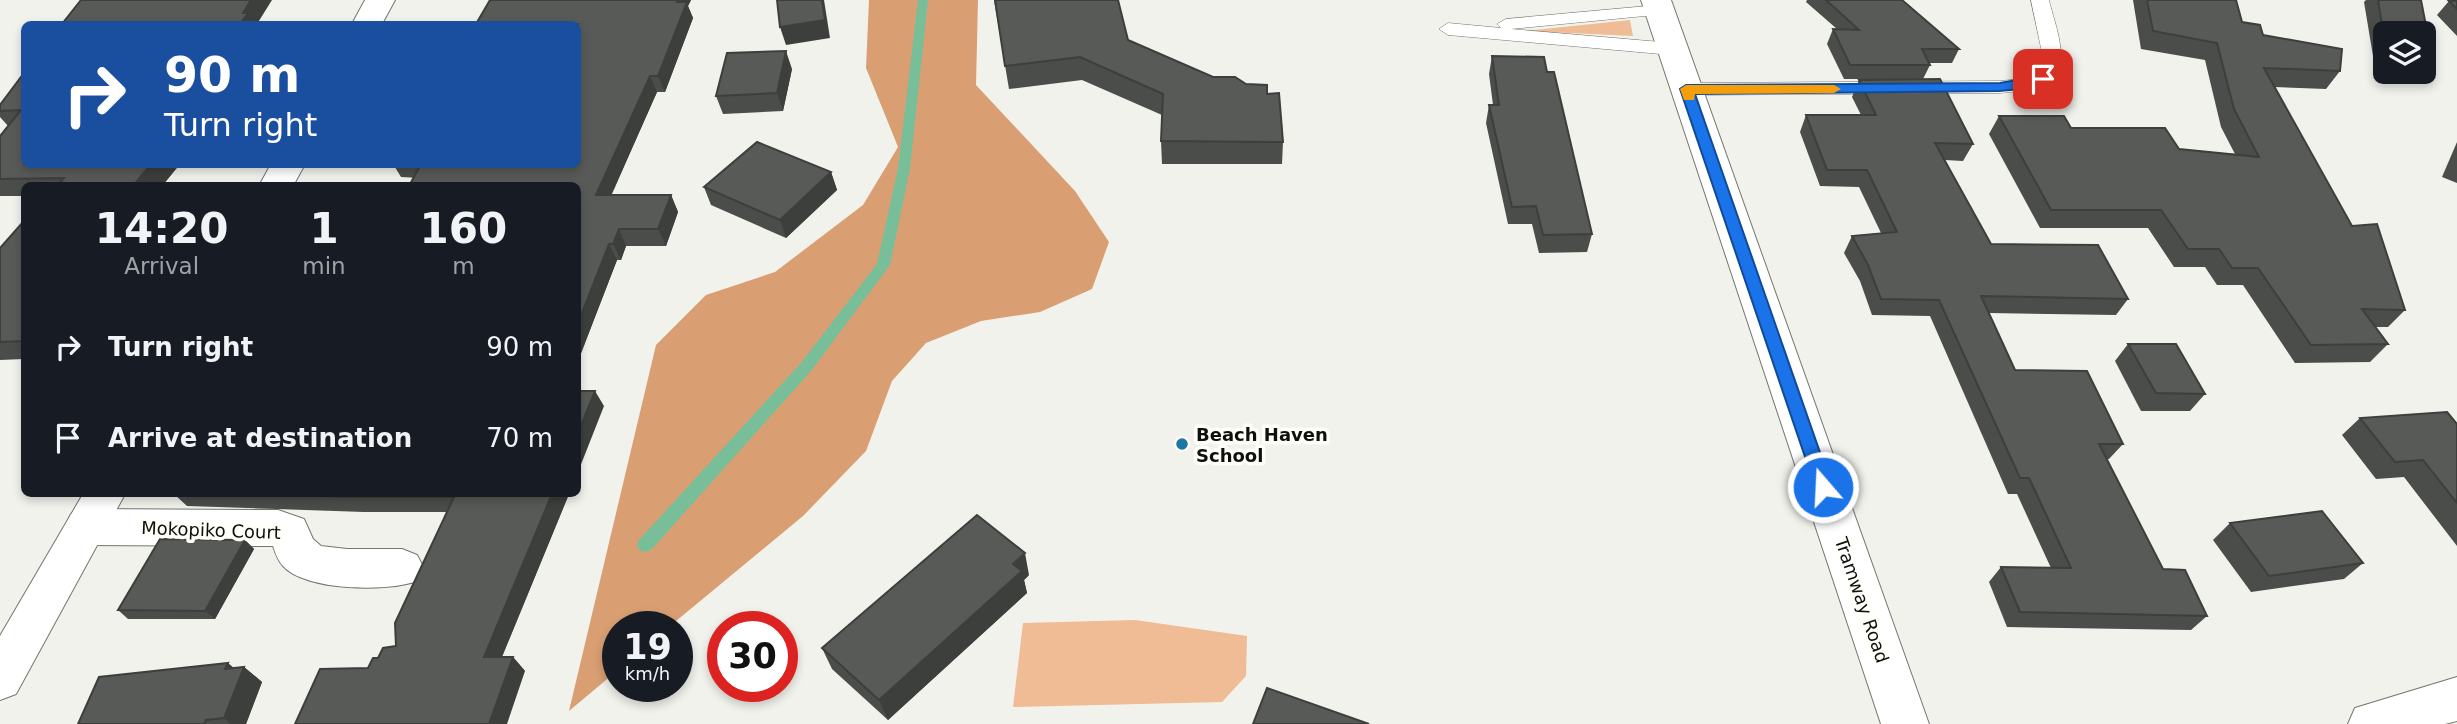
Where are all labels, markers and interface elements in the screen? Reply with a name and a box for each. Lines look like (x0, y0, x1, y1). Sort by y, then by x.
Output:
map controls (2373, 21, 2436, 84)
button: layers (2373, 21, 2436, 84)
text: 90 m (164, 47, 300, 104)
icon: right (49, 49, 140, 140)
pin (2013, 49, 2073, 109)
icon: arrive (2024, 60, 2062, 98)
text: Turn right (164, 106, 317, 144)
text: 14:20 (95, 204, 229, 253)
text: 1 (309, 204, 339, 253)
text: 160 (420, 204, 507, 253)
text: Arrival (124, 253, 199, 279)
text: min (302, 253, 346, 279)
text: m (452, 253, 475, 279)
icon: right (49, 328, 87, 366)
text: Turn right (108, 332, 253, 362)
text: 90 m (486, 332, 553, 362)
icon: arrive (49, 419, 87, 457)
text: Arrive at destination (108, 423, 412, 453)
text: 70 m (486, 423, 553, 453)
place label: Beach Haven School (1196, 424, 1328, 466)
marker: Beach Haven School (1174, 436, 1190, 452)
position arrow (1786, 450, 1860, 524)
street label: Mokopiko Court (141, 517, 281, 543)
street label: Tramway Road (1830, 533, 1893, 666)
speed limit sign: 30 (707, 611, 798, 702)
text: 19 (623, 627, 672, 667)
text: km/h (625, 663, 670, 684)

